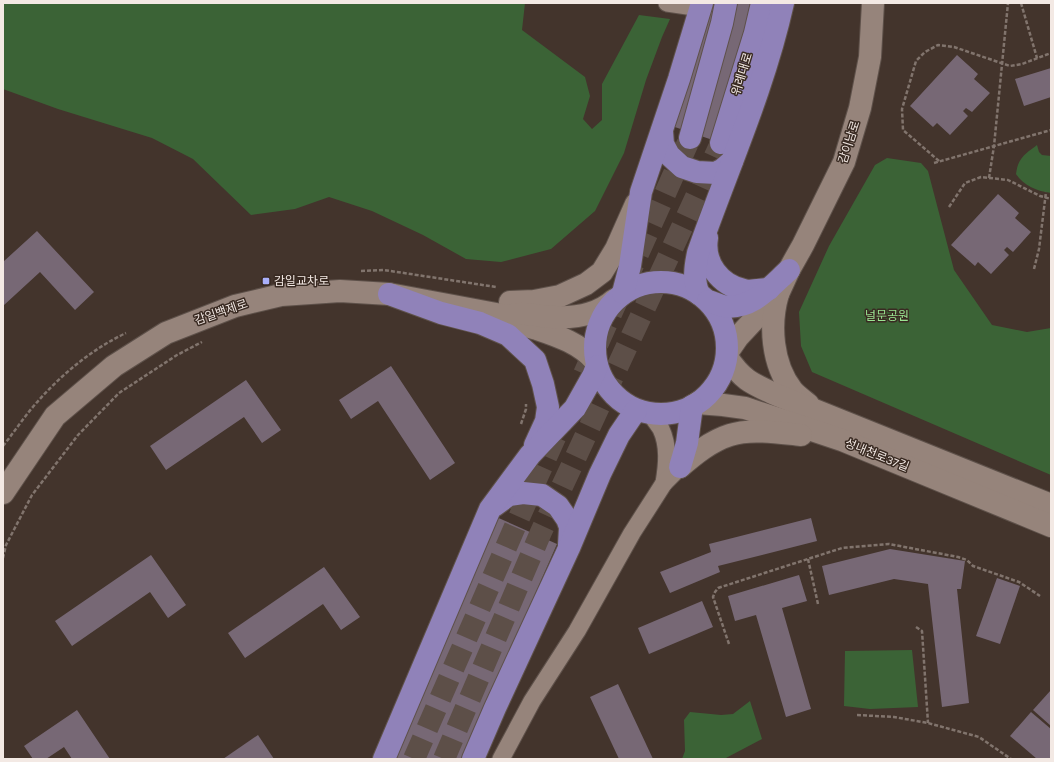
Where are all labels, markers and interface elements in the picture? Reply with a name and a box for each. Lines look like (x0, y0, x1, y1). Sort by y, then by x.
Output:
street label: 위례대로 (729, 51, 755, 97)
street label: 감이남로 (836, 119, 862, 165)
place label: 감일교차로 (274, 274, 329, 288)
marker: 감일교차로 (261, 276, 271, 286)
street label: 감일백제로 (193, 296, 249, 328)
park label: 널문공원 (865, 309, 909, 323)
street label: 성내천로37길 (843, 436, 911, 474)

